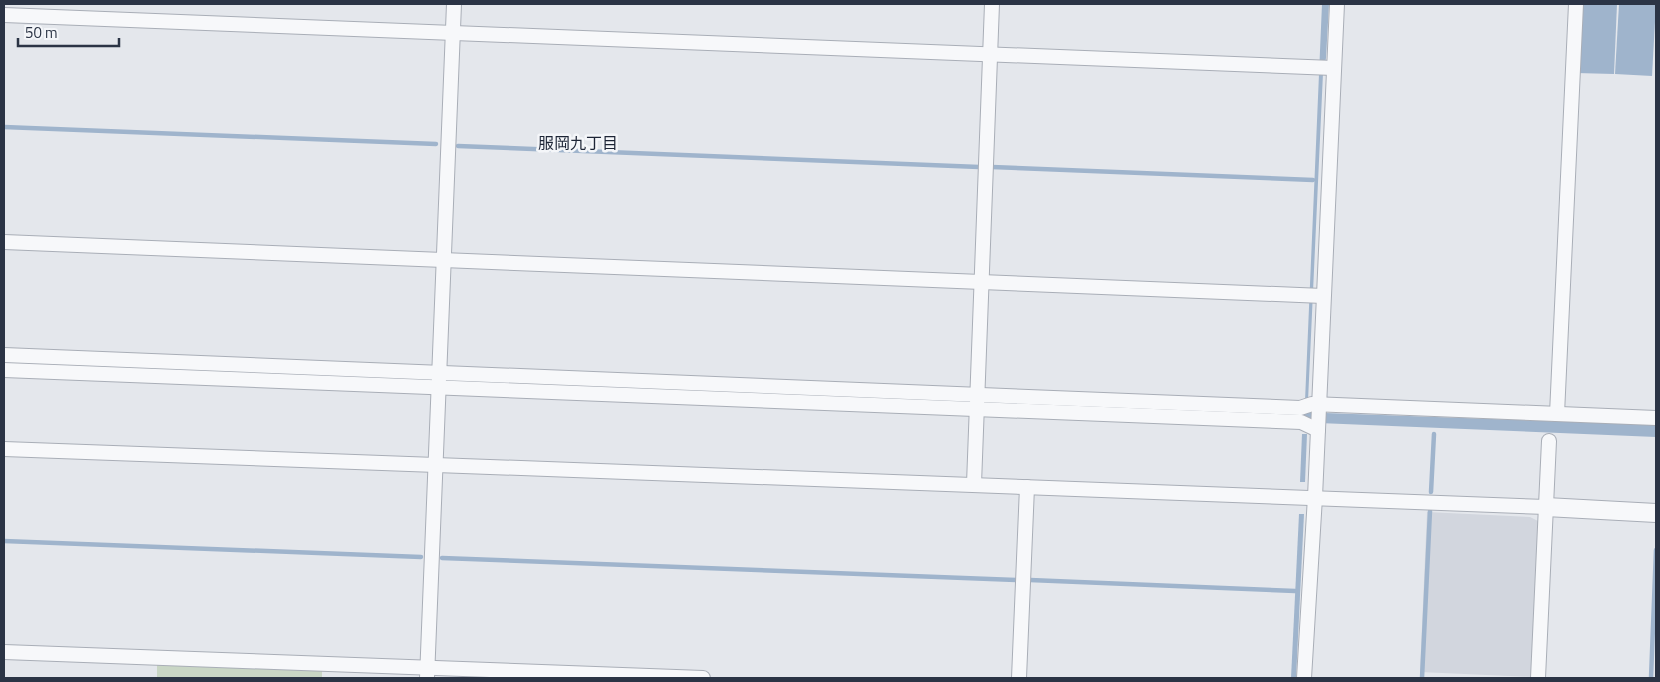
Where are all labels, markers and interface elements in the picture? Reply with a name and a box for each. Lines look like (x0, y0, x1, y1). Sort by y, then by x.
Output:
scale bar (18, 15, 119, 47)
text: 50 m (25, 21, 58, 44)
district label: 服岡九丁目 (538, 131, 618, 155)

